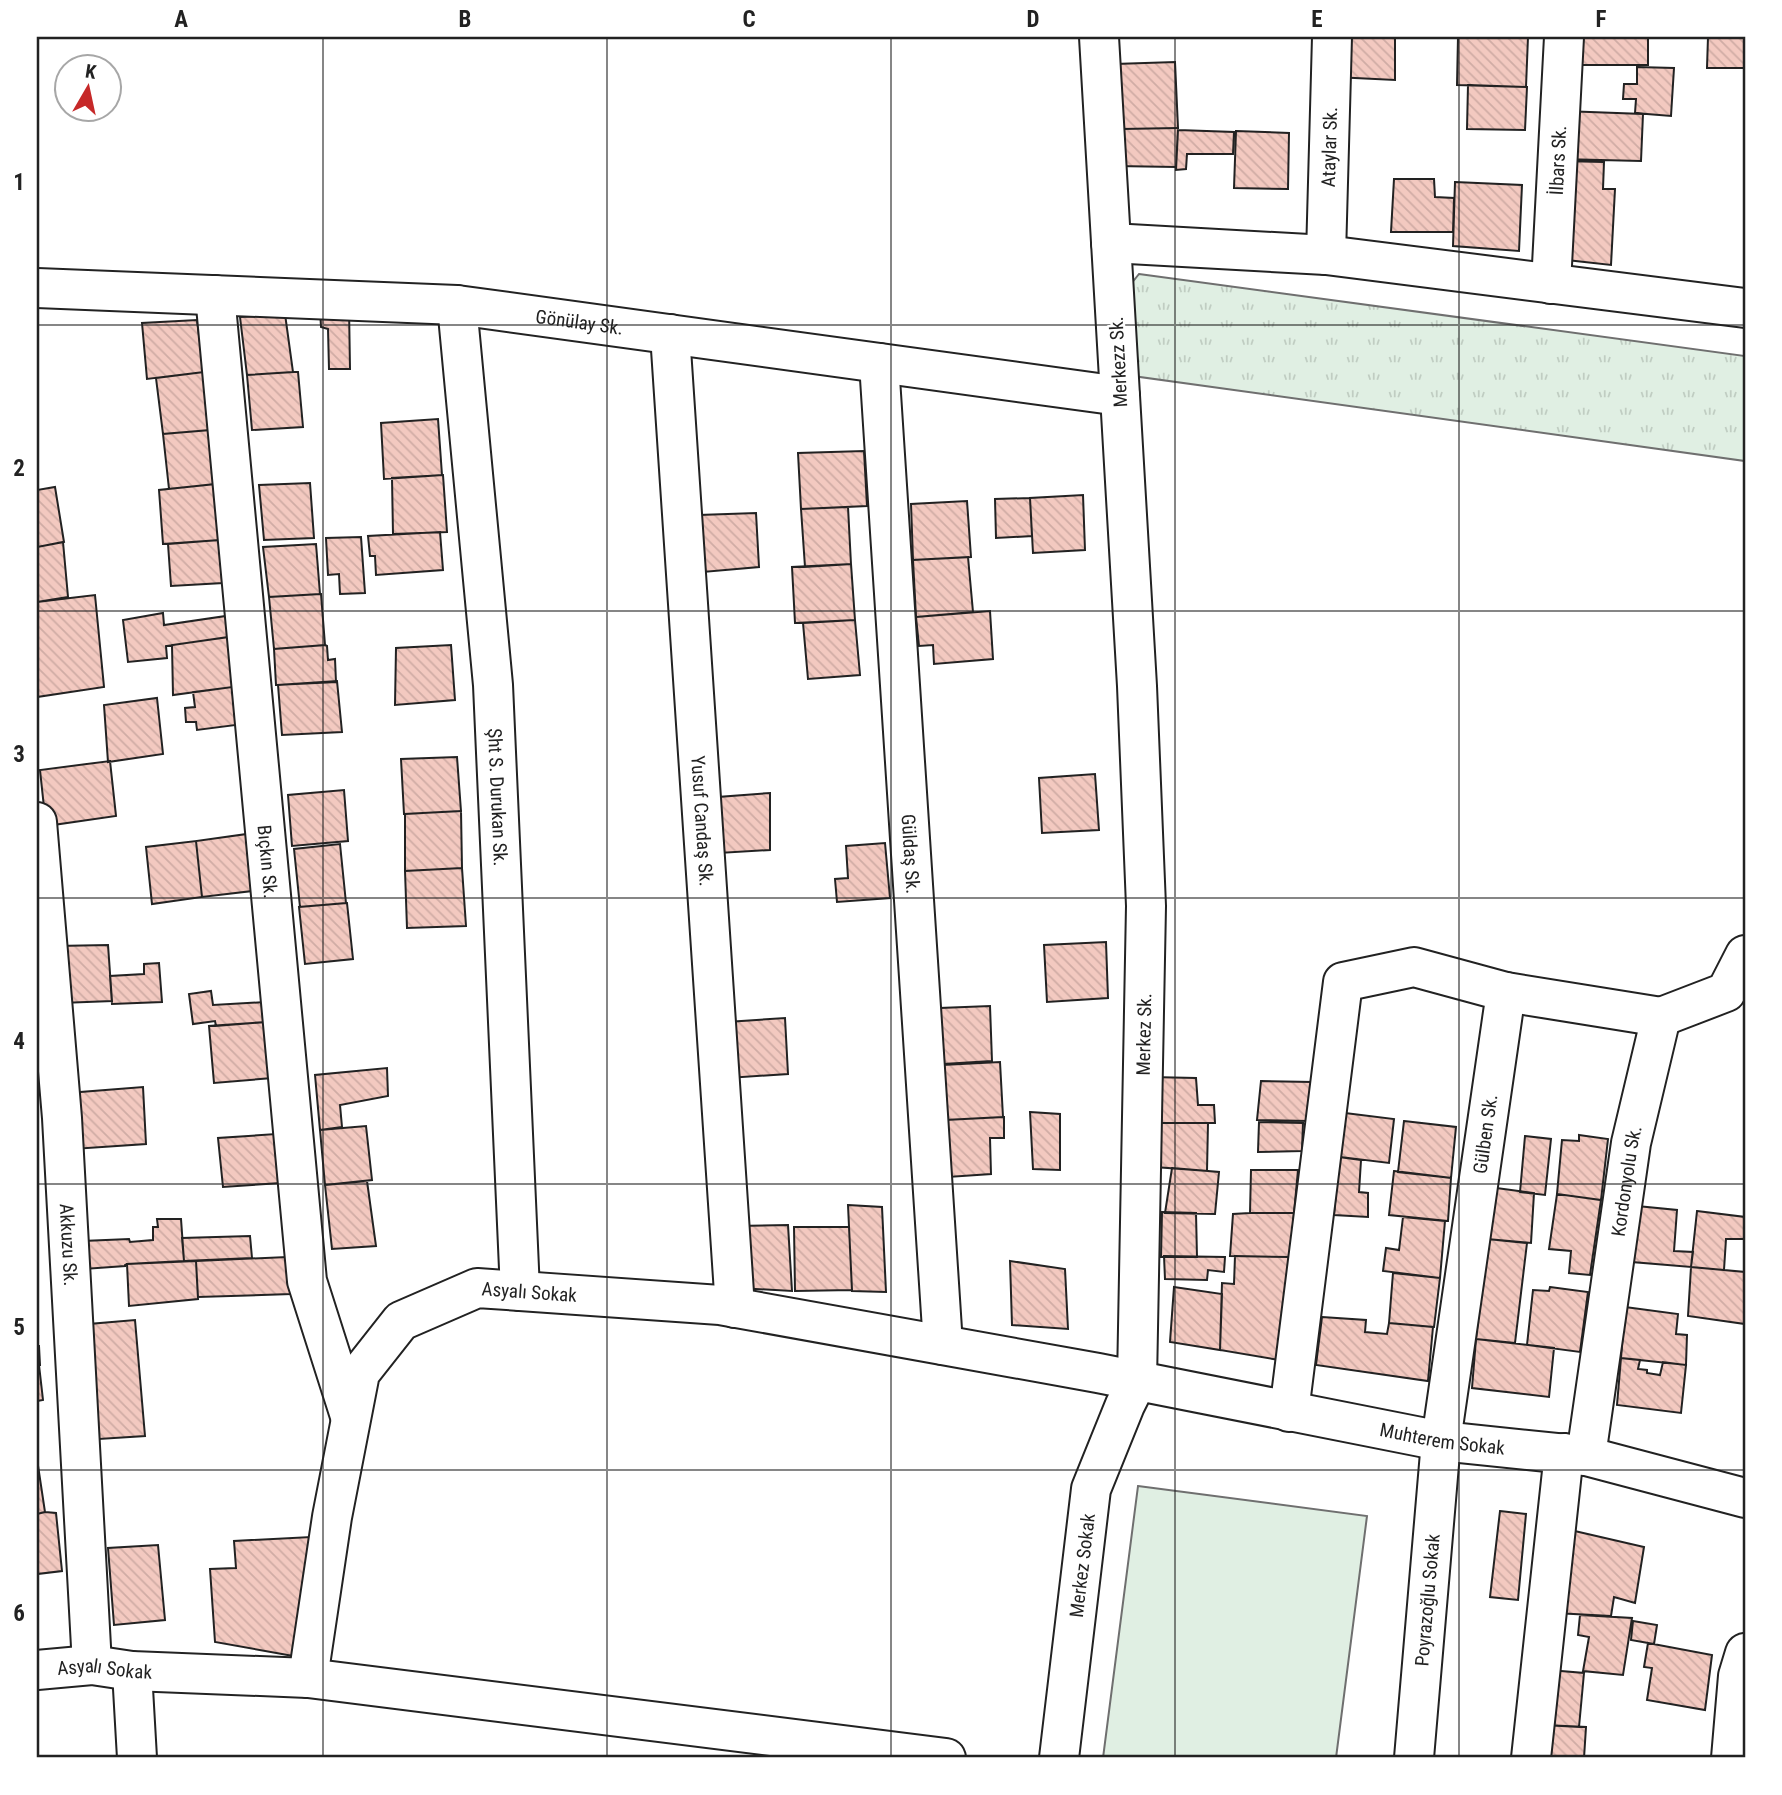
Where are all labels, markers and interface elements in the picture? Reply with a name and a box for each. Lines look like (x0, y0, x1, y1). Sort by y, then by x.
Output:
text: A (174, 6, 188, 33)
text: B (459, 6, 471, 33)
text: C (742, 6, 756, 33)
text: D (1027, 6, 1040, 33)
text: E (1311, 6, 1323, 33)
text: F (1596, 6, 1607, 33)
north arrow (52, 52, 122, 122)
text: K (84, 60, 98, 84)
street label: Ataylar Sk. (1317, 107, 1342, 188)
street label: İlbars Sk. (1545, 125, 1571, 196)
text: 1 (13, 169, 25, 196)
street label: Gönülay Sk. (534, 305, 625, 340)
street label: Merkezz Sk. (1105, 316, 1132, 408)
text: 2 (13, 455, 25, 482)
street label: Şht S. Durukan Sk. (483, 728, 512, 867)
text: 3 (13, 741, 25, 768)
street label: Yusuf Candaş Sk. (686, 755, 718, 887)
street label: Güldaş Sk. (896, 813, 925, 895)
street label: Bıçkın Sk. (252, 824, 282, 899)
street label: Merkez Sk. (1132, 993, 1156, 1076)
text: 4 (13, 1028, 25, 1055)
street label: Gülben Sk. (1469, 1093, 1502, 1175)
street label: Kordonyolu Sk. (1607, 1123, 1647, 1238)
street label: Akkuzu Sk. (55, 1203, 82, 1287)
street label: Asyalı Sokak (481, 1277, 578, 1307)
text: 5 (13, 1314, 25, 1341)
street label: Muhterem Sokak (1378, 1418, 1506, 1460)
street label: Merkez Sokak (1065, 1512, 1100, 1619)
street label: Poyrazoğlu Sokak (1410, 1532, 1445, 1667)
text: 6 (13, 1600, 25, 1627)
street label: Asyalı Sokak (56, 1654, 153, 1684)

